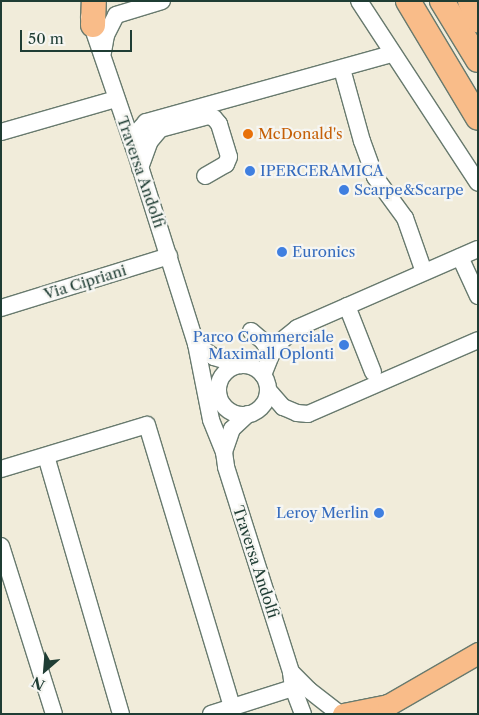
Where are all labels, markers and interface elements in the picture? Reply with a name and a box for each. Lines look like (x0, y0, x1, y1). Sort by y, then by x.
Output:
scale bar (22, 20, 135, 52)
text: 50 m (28, 29, 64, 48)
street label: Traversa Andolfi (113, 113, 169, 231)
place label: McDonald's (258, 125, 343, 143)
marker: McDonald's (242, 128, 254, 140)
place label: IPERCERAMICA (260, 162, 384, 180)
marker: IPERCERAMICA (244, 165, 256, 177)
place label: Scarpe&Scarpe (354, 181, 464, 199)
marker: Scarpe&Scarpe (338, 184, 350, 196)
place label: Euronics (292, 243, 355, 261)
marker: Euronics (276, 246, 288, 258)
street label: Via Cipriani (42, 261, 128, 303)
place label: Parco Commerciale Maximall Oplonti (193, 327, 334, 362)
marker: Parco Commerciale Maximall Oplonti (338, 339, 350, 351)
street label: Traversa Andolfi (229, 503, 283, 621)
place label: Leroy Merlin (276, 504, 369, 522)
marker: Leroy Merlin (373, 507, 385, 519)
north arrow (20, 645, 70, 695)
text: N (29, 673, 48, 694)

